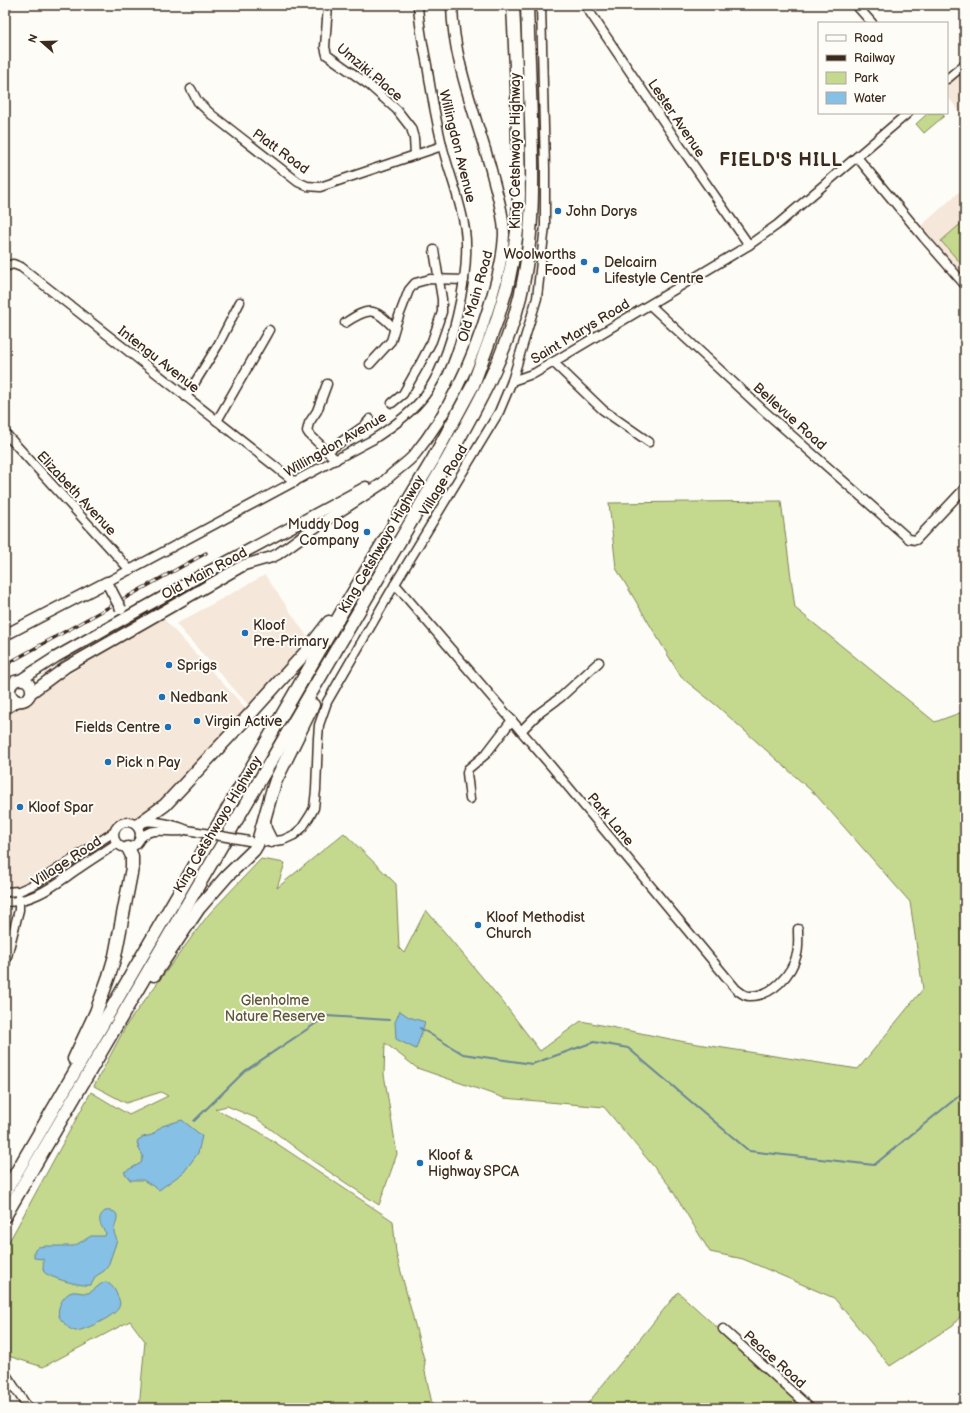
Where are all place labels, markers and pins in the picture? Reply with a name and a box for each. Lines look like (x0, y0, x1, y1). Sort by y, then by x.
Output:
place label: John Dorys (566, 203, 637, 220)
marker: John Dorys (553, 206, 563, 216)
place label: Woolworths Food (504, 246, 576, 279)
place label: Delcairn Lifestyle Centre (604, 254, 704, 287)
marker: Woolworths Food (579, 257, 589, 267)
marker: Delcairn Lifestyle Centre (591, 265, 601, 275)
place label: Muddy Dog Company (288, 516, 360, 549)
marker: Muddy Dog Company (362, 527, 372, 537)
place label: Kloof Pre-Primary (253, 617, 329, 650)
marker: Kloof Pre-Primary (240, 628, 250, 638)
place label: Sprigs (177, 657, 217, 674)
marker: Sprigs (164, 660, 174, 670)
place label: Nedbank (170, 689, 228, 706)
marker: Nedbank (157, 692, 167, 702)
place label: Virgin Active (205, 713, 282, 730)
marker: Virgin Active (192, 716, 202, 726)
place label: Fields Centre (75, 719, 160, 736)
marker: Fields Centre (163, 722, 173, 732)
place label: Pick n Pay (116, 754, 181, 771)
marker: Pick n Pay (103, 757, 113, 767)
place label: Kloof Spar (28, 799, 94, 816)
marker: Kloof Spar (15, 802, 25, 812)
place label: Kloof Methodist Church (486, 909, 586, 942)
marker: Kloof Methodist Church (473, 920, 483, 930)
place label: Kloof & Highway SPCA (428, 1147, 520, 1180)
marker: Kloof & Highway SPCA (415, 1158, 425, 1168)

